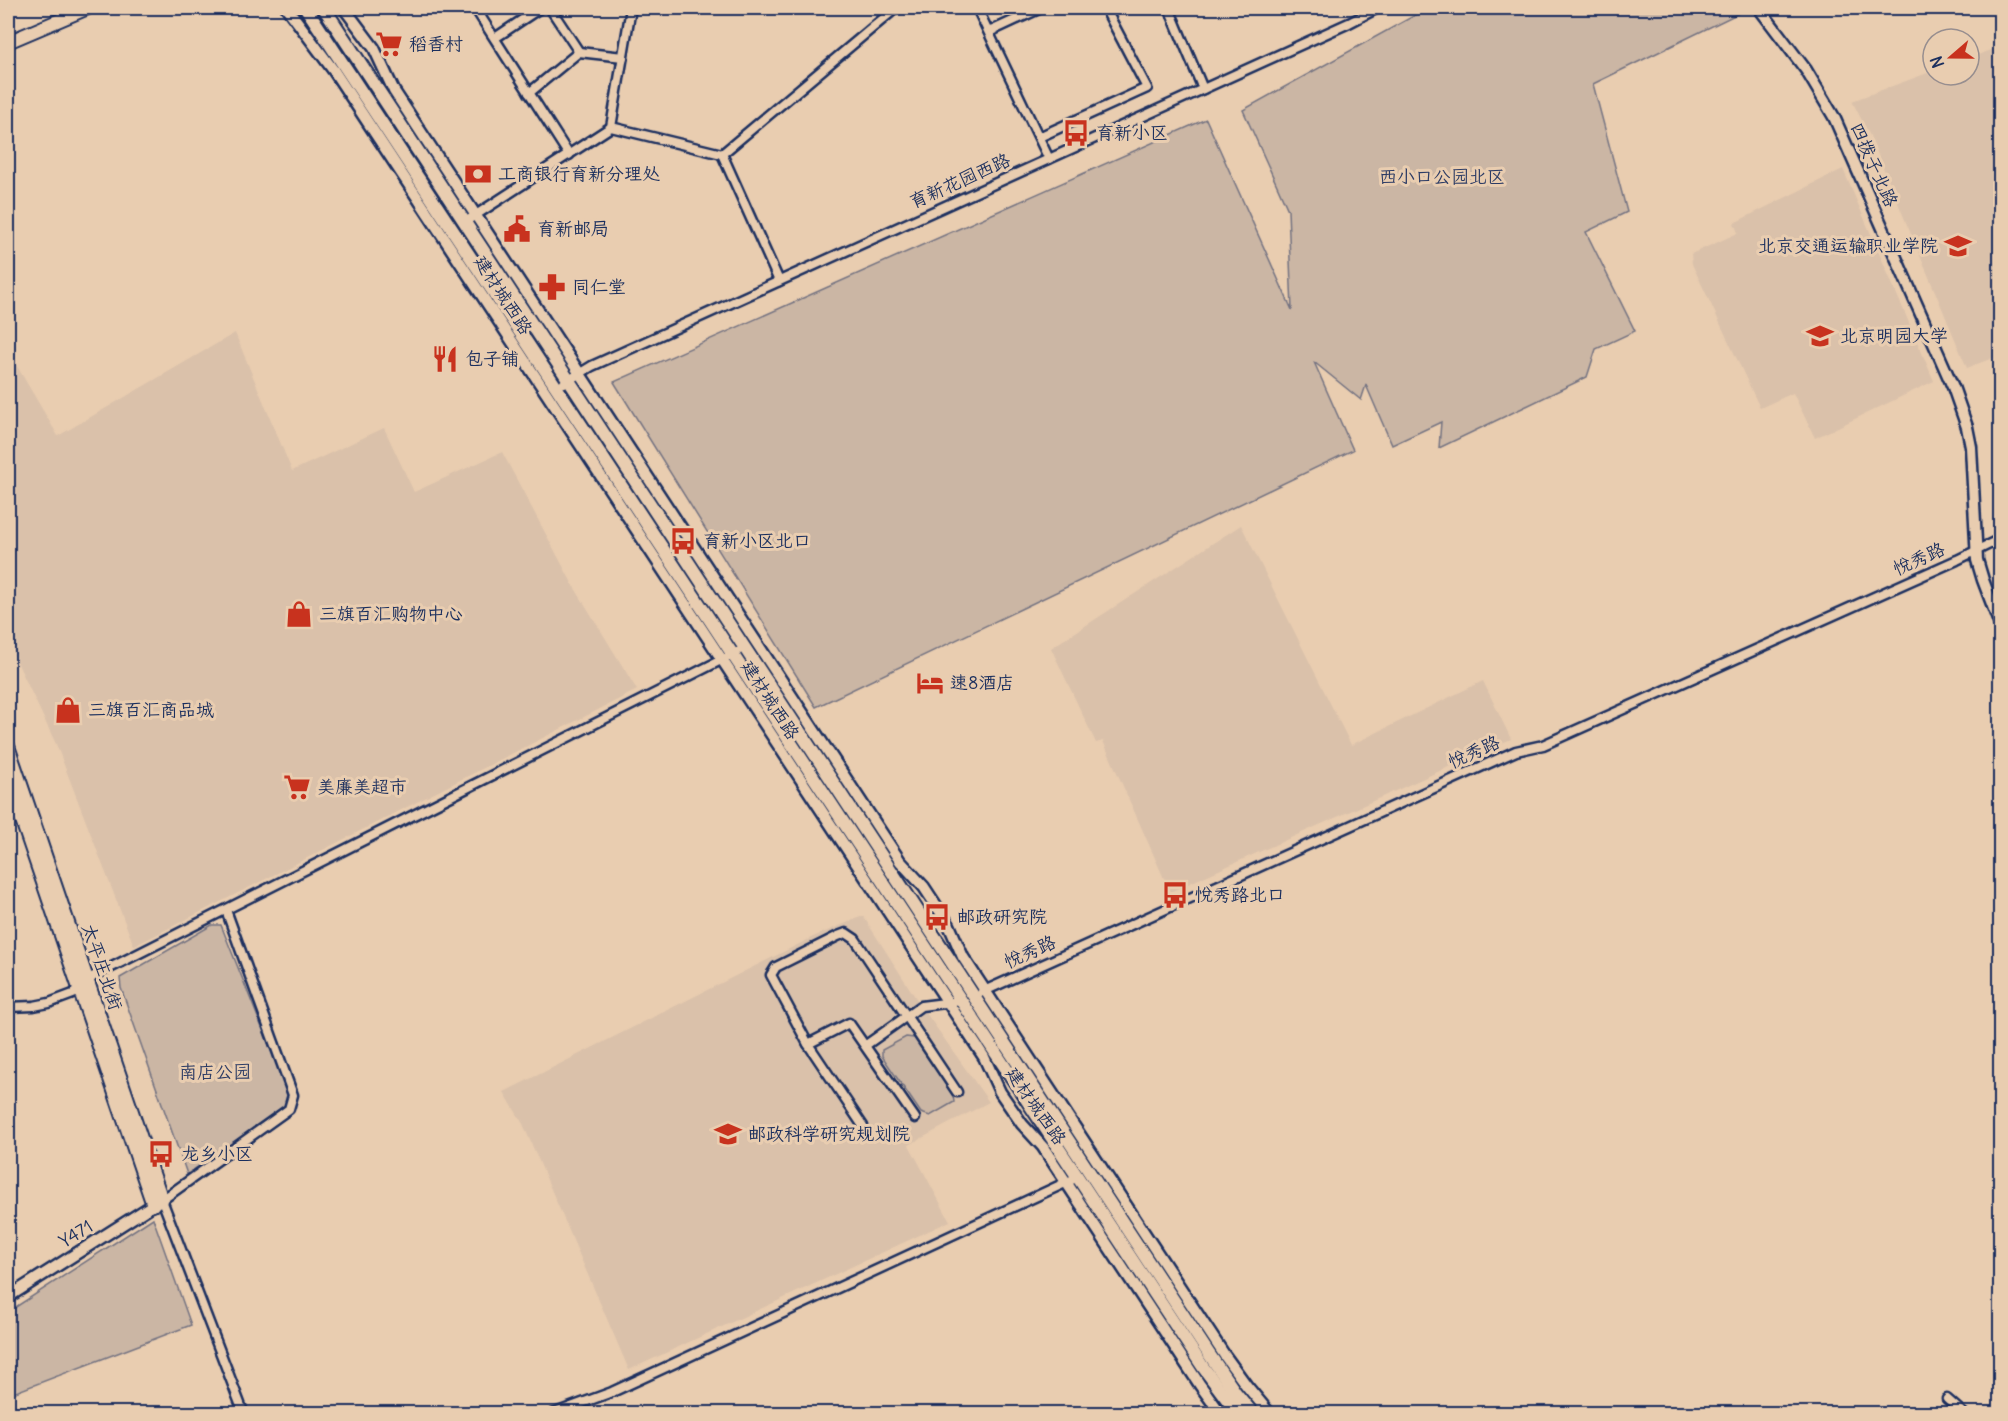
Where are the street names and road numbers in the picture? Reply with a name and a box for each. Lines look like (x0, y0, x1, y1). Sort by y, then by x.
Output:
street label: 四拨子北路 (1846, 119, 1903, 211)
street label: 育新花园西路 (906, 148, 1014, 213)
street label: 建材城西路 (469, 251, 538, 339)
street label: 悦秀路 (1889, 537, 1948, 580)
street label: 建材城西路 (736, 656, 805, 744)
street label: 悦秀路 (1444, 730, 1503, 773)
street label: 太平庄北街 (77, 921, 128, 1013)
street label: 悦秀路 (1000, 930, 1059, 973)
street label: 建材城西路 (1001, 1062, 1072, 1149)
street label: Y471 (55, 1214, 97, 1253)

